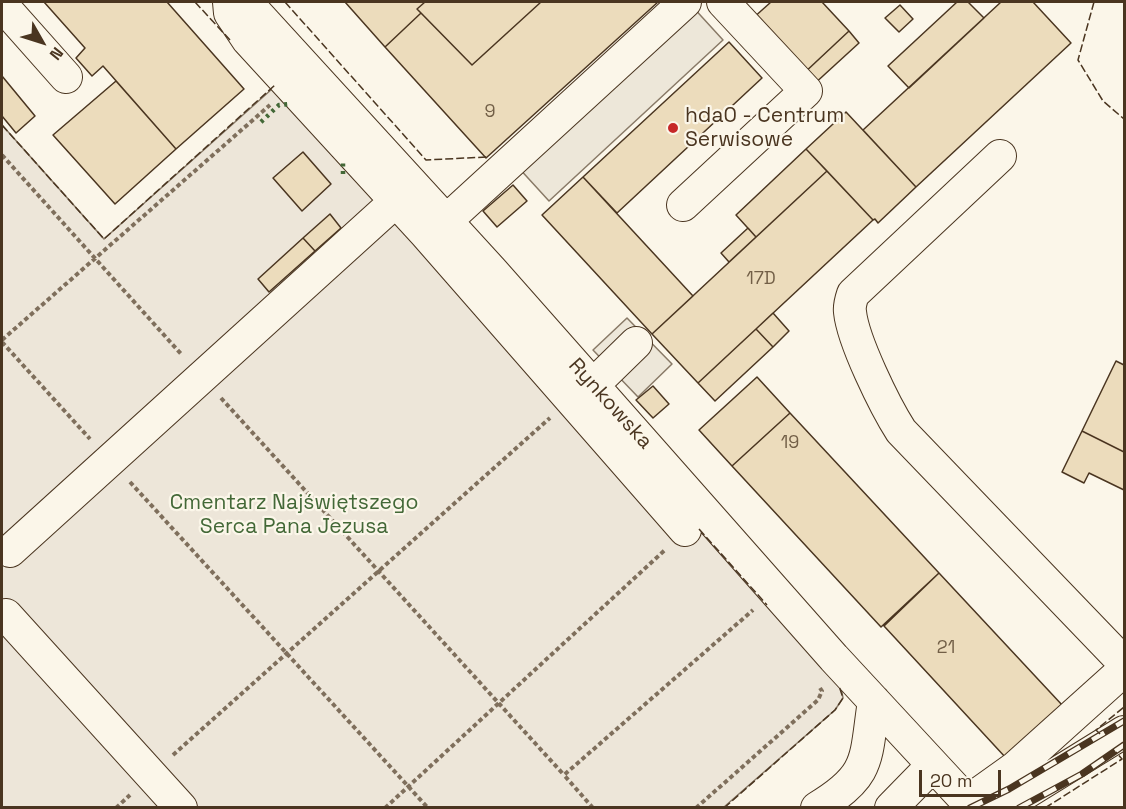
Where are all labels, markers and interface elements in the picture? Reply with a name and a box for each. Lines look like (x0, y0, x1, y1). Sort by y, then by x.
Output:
north arrow (12, 12, 72, 72)
text: N (45, 43, 68, 64)
house number: 9 (484, 101, 496, 123)
place label: hda0 - Centrum Serwisowe (685, 103, 844, 153)
marker: hda0 - Centrum Serwisowe (666, 121, 680, 135)
house number: 17D (746, 268, 776, 290)
street label: Rynkowska (563, 353, 657, 455)
house number: 19 (781, 432, 799, 454)
park label: Cmentarz Najświętszego Serca Pana Jezusa (170, 490, 418, 540)
house number: 21 (937, 637, 955, 659)
scale bar (922, 758, 1004, 796)
text: 20 m (930, 769, 973, 792)

